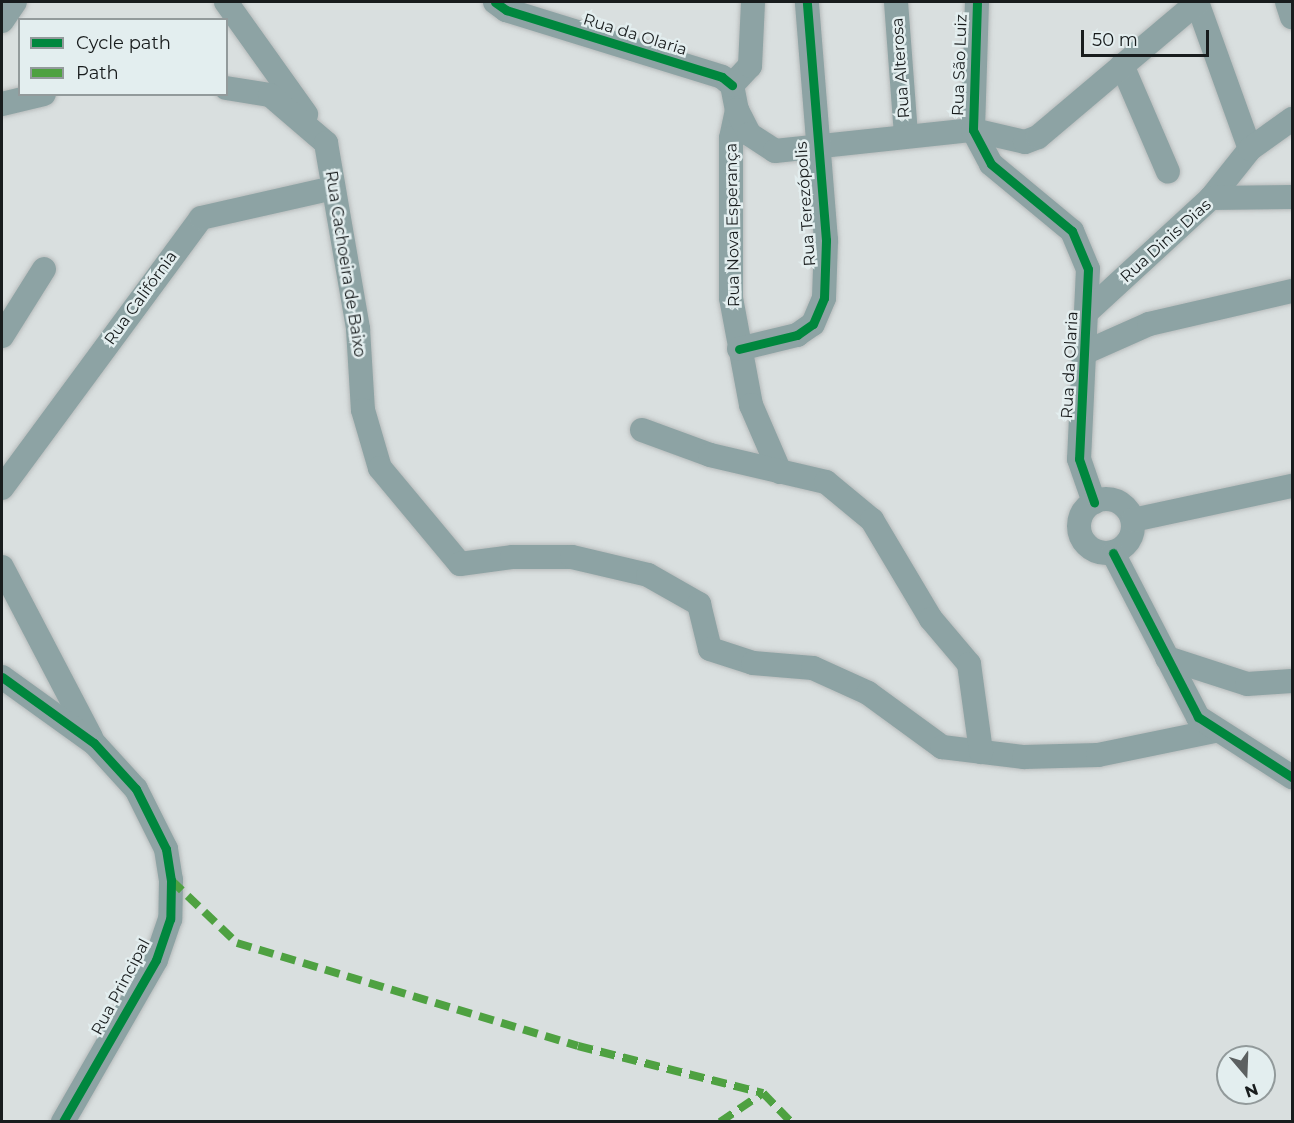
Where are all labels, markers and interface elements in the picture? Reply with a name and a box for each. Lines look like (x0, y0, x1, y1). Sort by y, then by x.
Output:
street label: Rua da Olaria (581, 10, 689, 60)
street label: Rua São Luiz (949, 14, 971, 116)
street label: Rua Alterosa (888, 17, 914, 119)
legend (18, 18, 228, 96)
scale bar (1084, 18, 1212, 56)
text: 50 m (1092, 29, 1138, 51)
text: Cycle path (76, 32, 171, 54)
text: Path (76, 62, 119, 84)
street label: Rua Terezópolis (792, 141, 820, 267)
street label: Rua Nova Esperança (722, 143, 744, 307)
street label: Rua Cachoeira de Baixo (321, 169, 369, 359)
street label: Rua Dinis Dias (1117, 195, 1215, 287)
street label: Rua Califórnia (100, 247, 182, 349)
street label: Rua da Olaria (1058, 311, 1082, 419)
street label: Rua Principal (88, 936, 154, 1038)
north arrow (1216, 1045, 1276, 1105)
text: N (1242, 1080, 1261, 1102)

